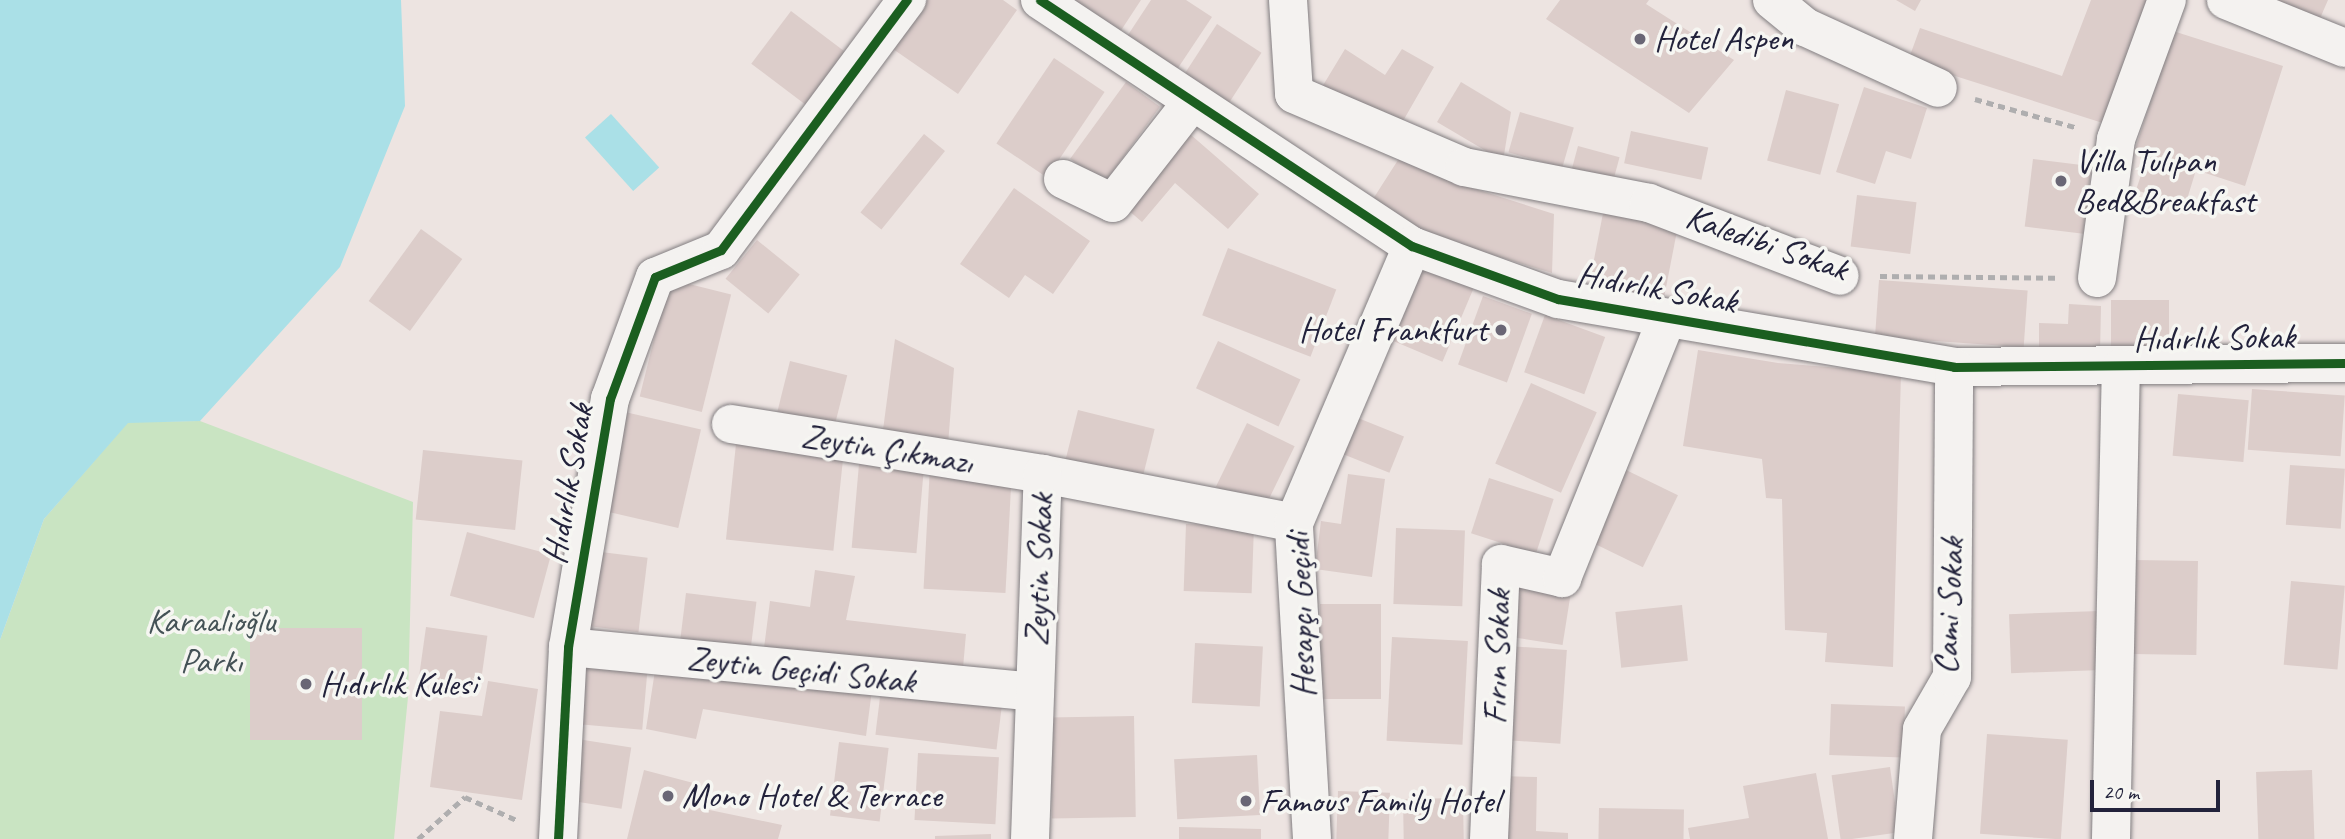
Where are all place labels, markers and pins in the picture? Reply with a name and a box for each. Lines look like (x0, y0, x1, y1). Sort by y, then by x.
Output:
place label: Hotel Aspen (1654, 18, 1793, 60)
marker: Hotel Aspen (1632, 31, 1648, 47)
place label: Villa Tulıpan Bed&Breakfast (2075, 140, 2255, 222)
marker: Villa Tulıpan Bed&Breakfast (2053, 173, 2069, 189)
place label: Hotel Frankfurt (1298, 309, 1487, 351)
marker: Hotel Frankfurt (1493, 322, 1509, 338)
place label: Hıdırlık Kulesi (320, 663, 477, 705)
marker: Hıdırlık Kulesi (298, 676, 314, 692)
place label: Mono Hotel & Terrace (682, 775, 942, 817)
place label: Famous Family Hotel (1260, 780, 1499, 822)
marker: Mono Hotel & Terrace (660, 788, 676, 804)
marker: Famous Family Hotel (1238, 793, 1254, 809)

